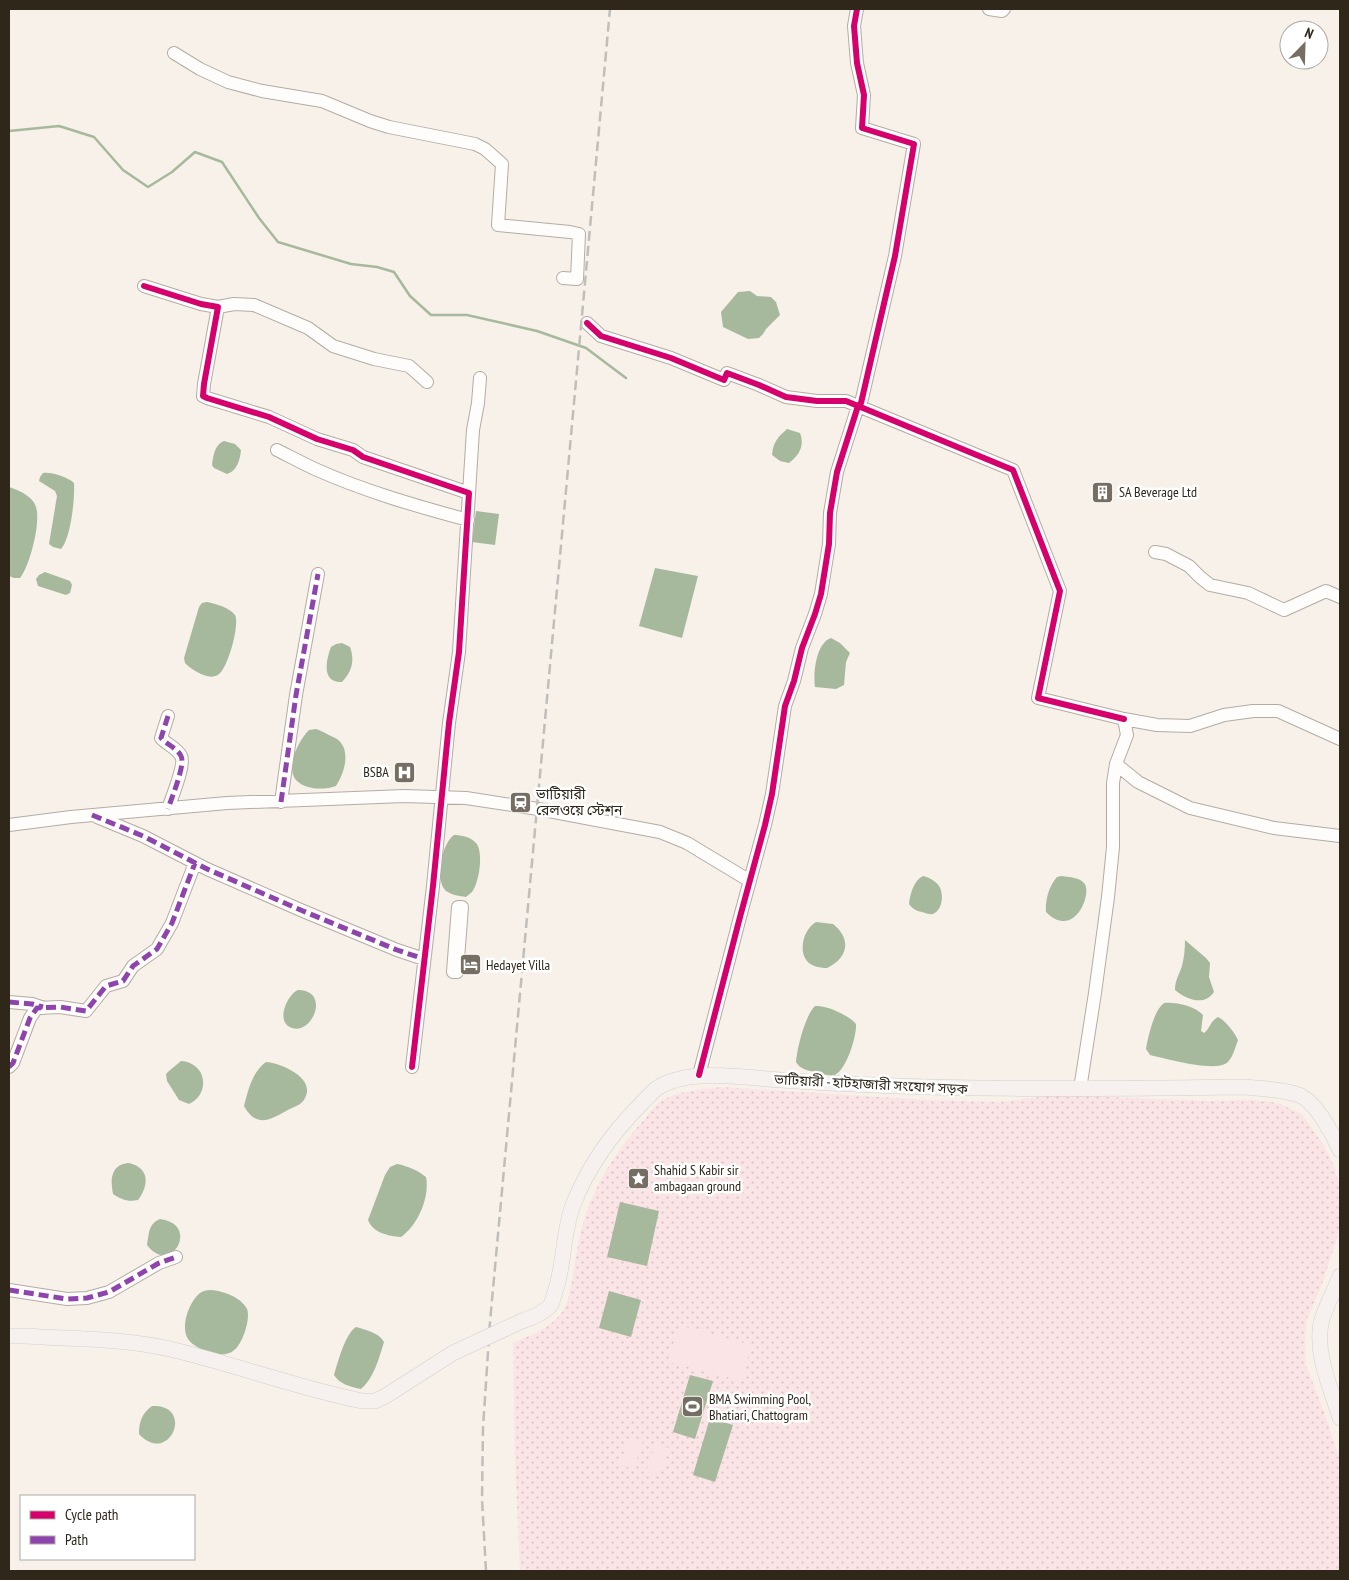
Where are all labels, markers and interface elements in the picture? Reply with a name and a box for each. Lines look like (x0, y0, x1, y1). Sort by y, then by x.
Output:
north arrow (1279, 20, 1329, 70)
text: N (1302, 23, 1316, 43)
building icon: SA Beverage Ltd (1091, 480, 1115, 504)
place label: SA Beverage Ltd (1119, 483, 1197, 501)
hospital icon: BSBA (393, 760, 417, 784)
place label: BSBA (363, 763, 389, 781)
place label: ভাটিয়ারী রেলওয়ে স্টেশন (535, 785, 623, 819)
station icon: ভাটিয়ারী রেলওয়ে স্টেশন (508, 790, 532, 814)
hotel icon: Hedayet Villa (458, 953, 482, 977)
place label: Hedayet Villa (486, 956, 550, 974)
street label: ভাটিয়ারী - হাটহাজারী সংযোগ সড়ক (773, 1070, 969, 1098)
place label: Shahid S Kabir sir ambagaan ground (654, 1161, 741, 1195)
place icon: Shahid S Kabir sir ambagaan ground (626, 1166, 650, 1190)
place label: BMA Swimming Pool, Bhatiari, Chattogram (709, 1390, 812, 1424)
sports icon: BMA Swimming Pool, Bhatiari, Chattogram (681, 1395, 705, 1419)
legend (20, 1495, 195, 1560)
text: Cycle path (65, 1505, 118, 1524)
text: Path (65, 1530, 88, 1549)

